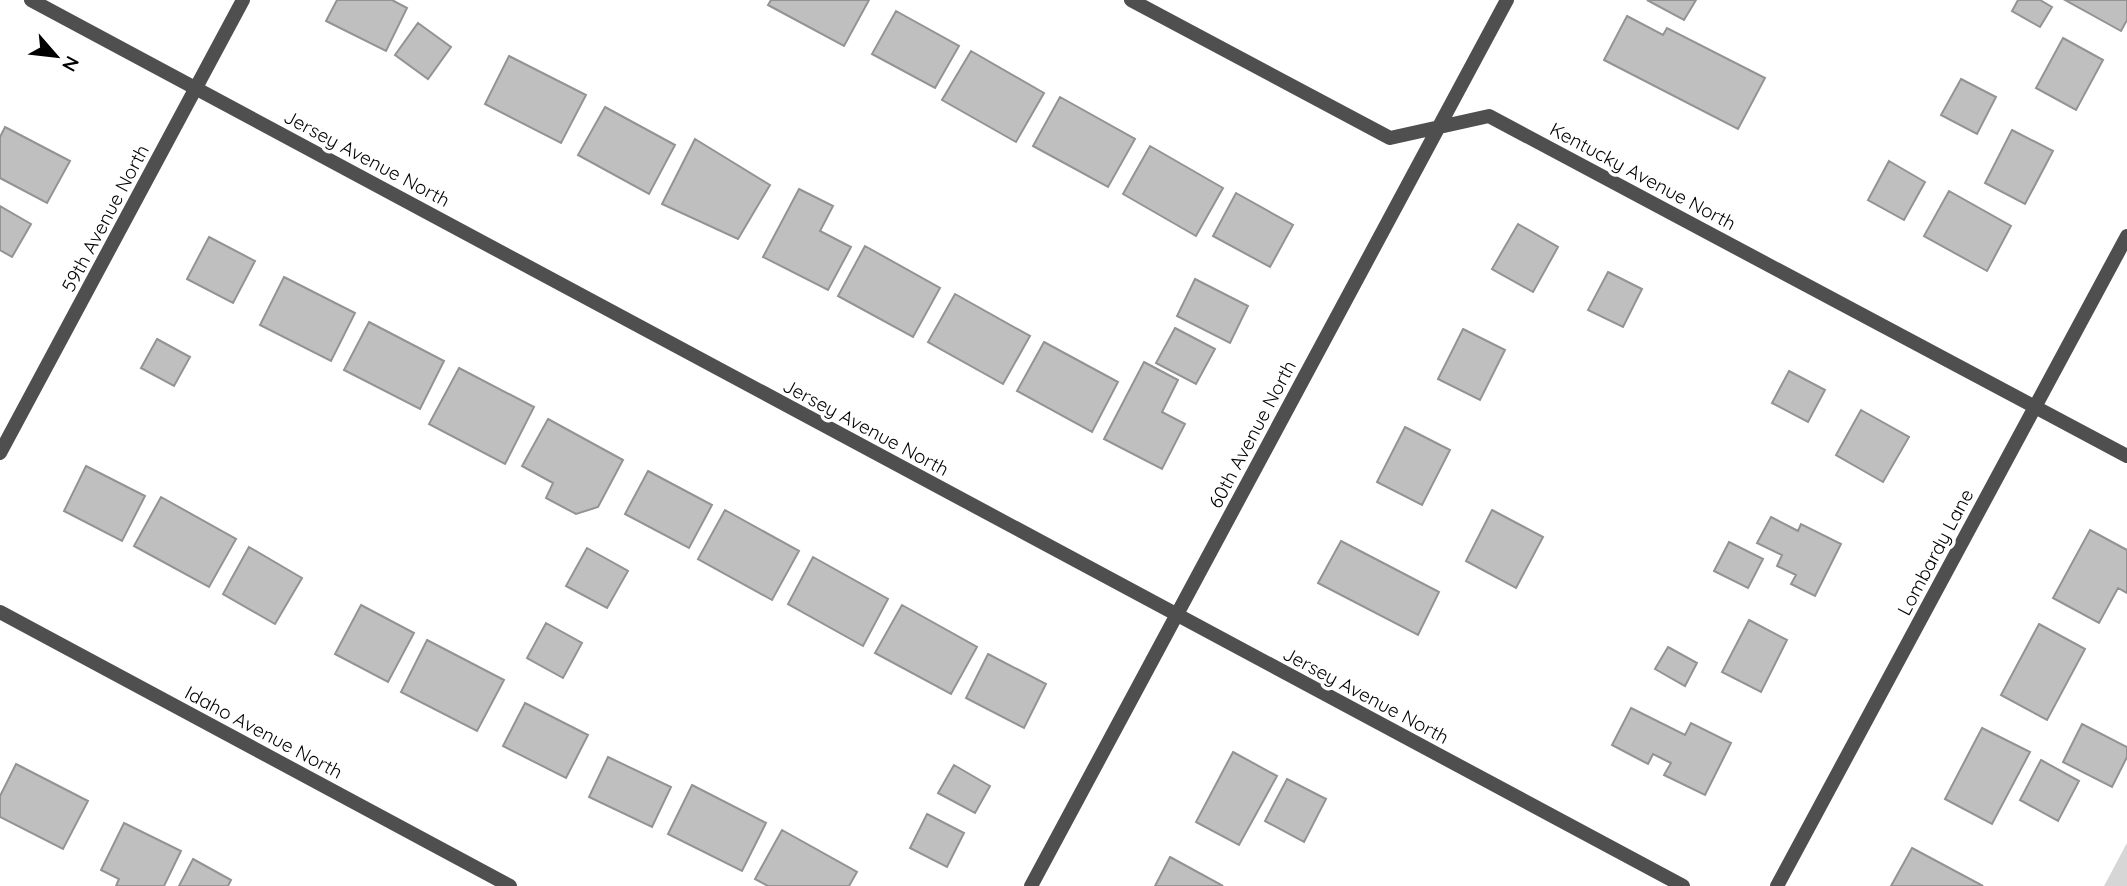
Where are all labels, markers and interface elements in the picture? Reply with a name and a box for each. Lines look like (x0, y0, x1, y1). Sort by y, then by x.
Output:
north arrow (21, 21, 91, 91)
text: N (57, 52, 85, 76)
street label: Jersey Avenue North (280, 104, 454, 212)
street label: Kentucky Avenue North (1546, 117, 1740, 235)
street label: 59th Avenue North (56, 140, 154, 296)
street label: 60th Avenue North (1203, 356, 1301, 512)
street label: Jersey Avenue North (779, 373, 953, 481)
street label: Lombardy Lane (1892, 485, 1978, 619)
street label: Jersey Avenue North (1279, 641, 1453, 749)
street label: Idaho Avenue North (181, 680, 347, 784)

